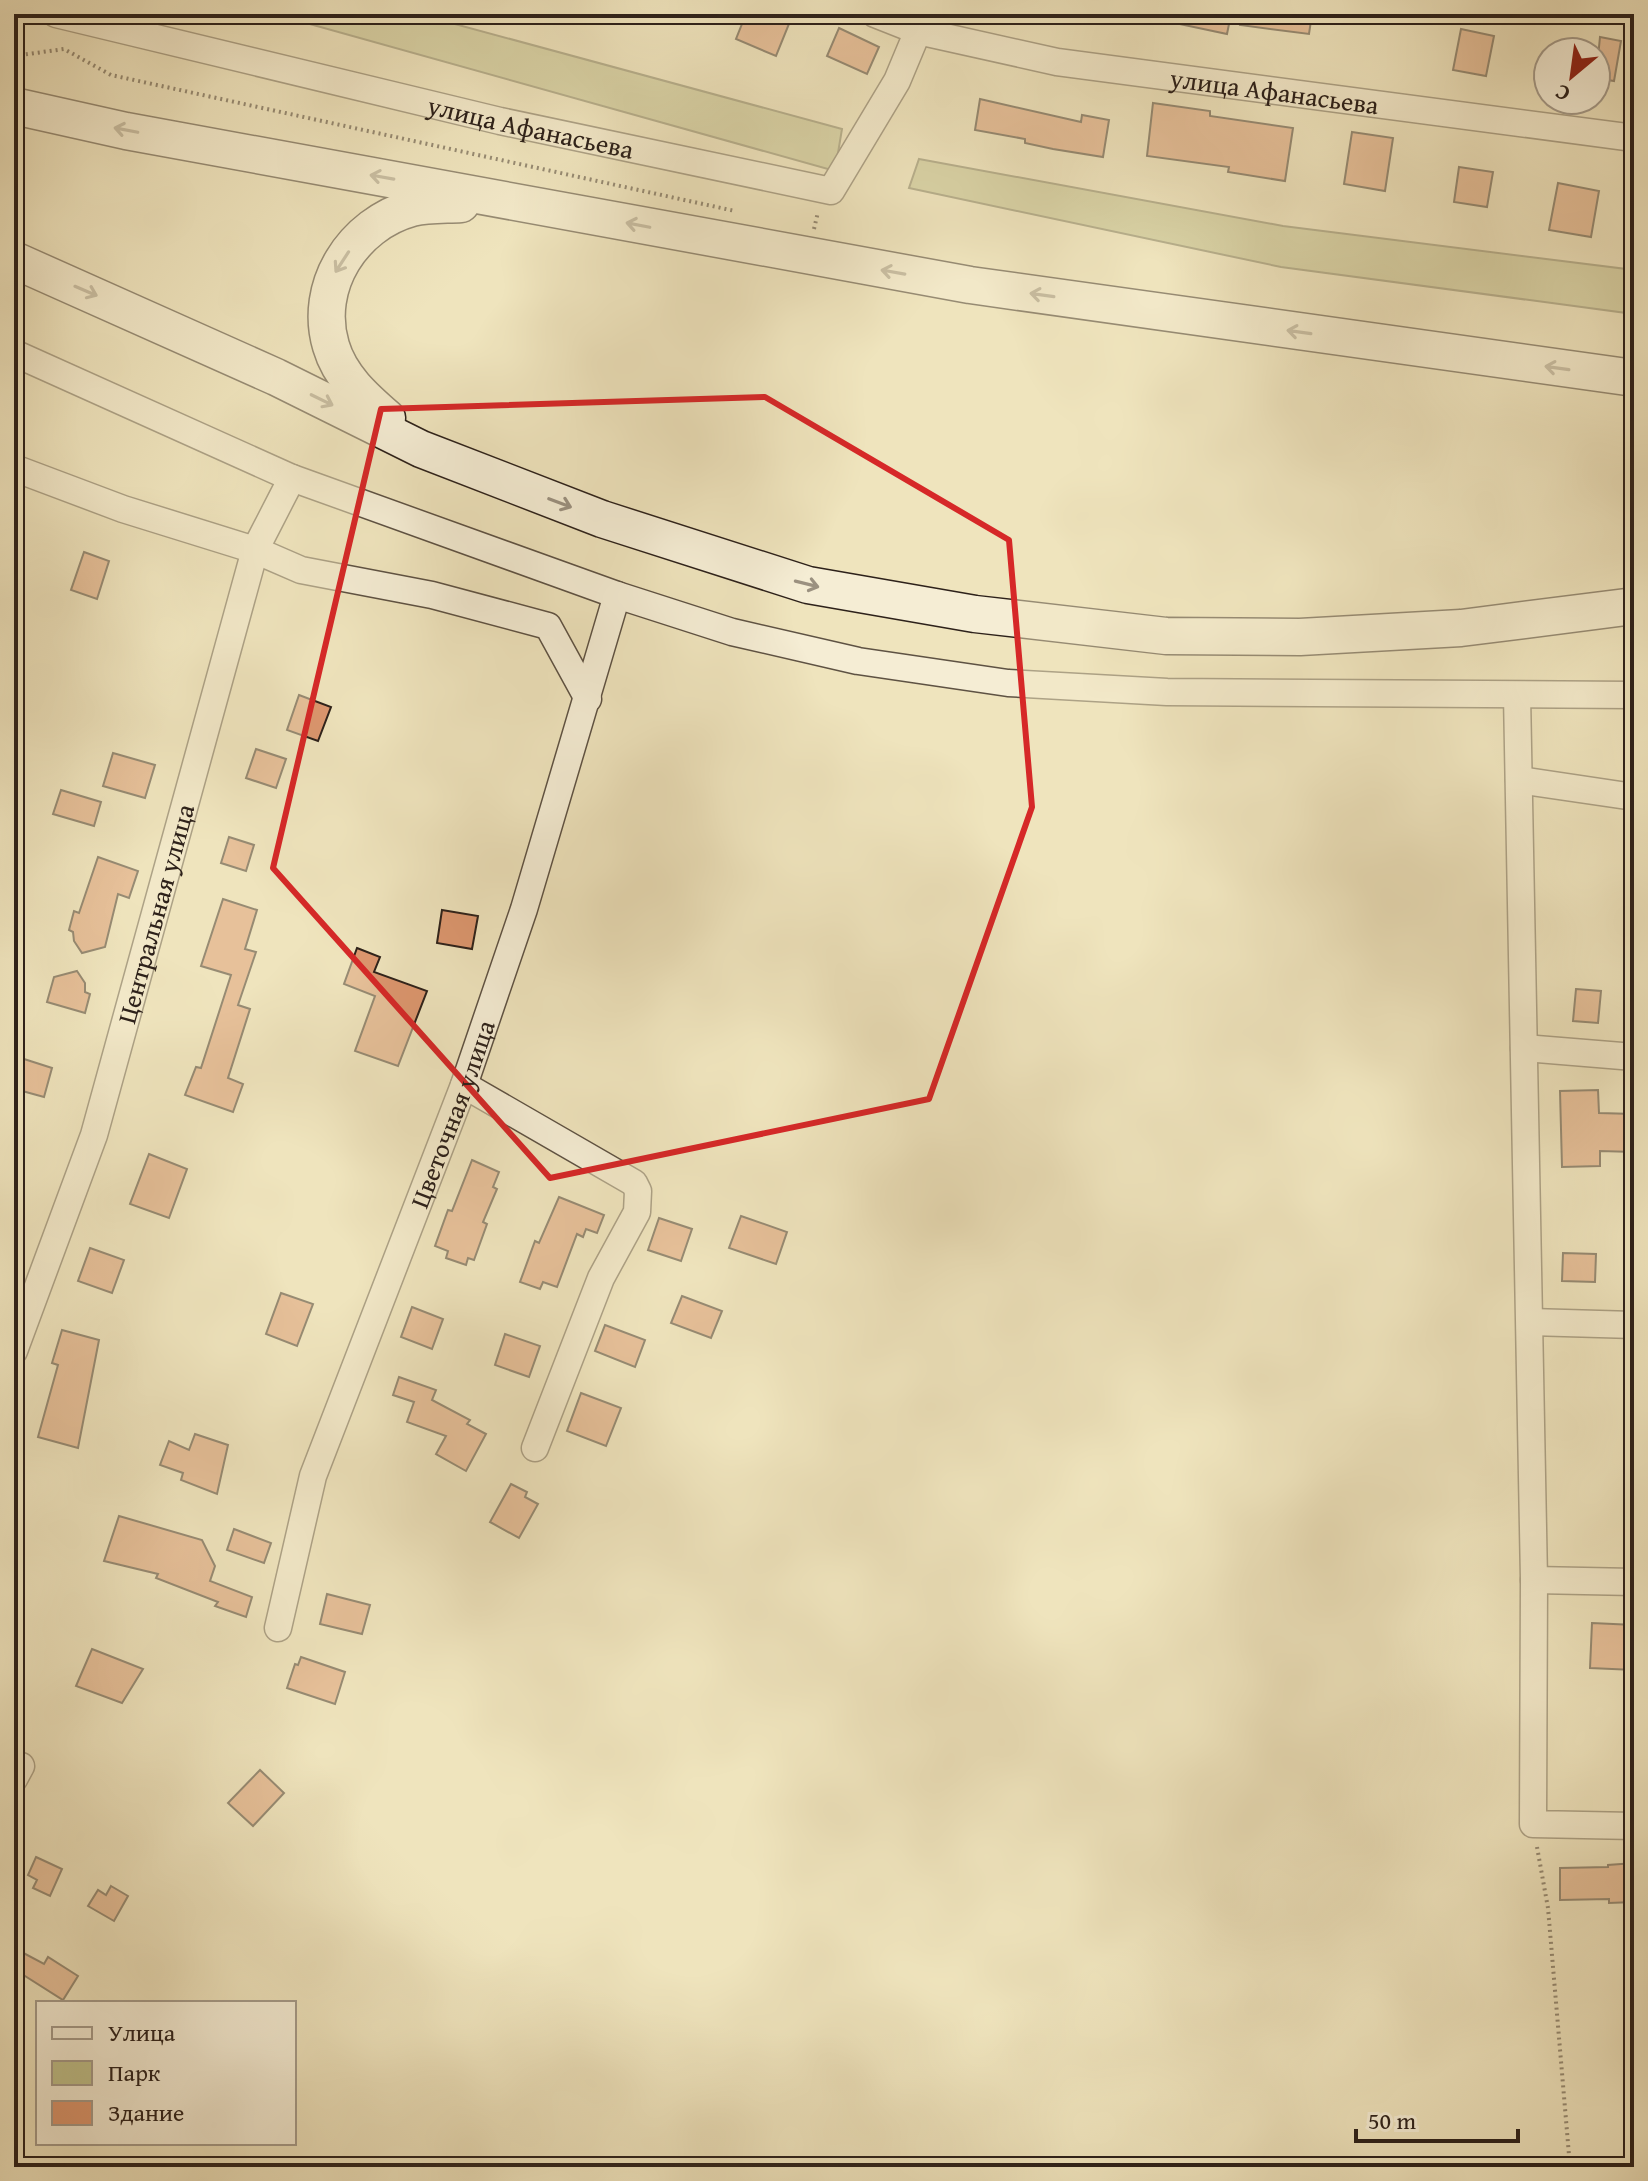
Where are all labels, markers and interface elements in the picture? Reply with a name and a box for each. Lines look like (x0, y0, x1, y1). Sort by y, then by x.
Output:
north arrow (1532, 36, 1612, 116)
street label: улица Афанасьева (1167, 57, 1382, 124)
text: С (1549, 76, 1576, 111)
street label: улица Афанасьева (423, 85, 638, 168)
one-way arrow (114, 122, 140, 137)
one-way arrow (370, 168, 395, 183)
one-way arrow (626, 216, 651, 231)
one-way arrow (333, 250, 349, 273)
one-way arrow (881, 263, 907, 278)
one-way arrow (73, 284, 97, 299)
one-way arrow (1030, 287, 1055, 302)
one-way arrow (1287, 324, 1312, 339)
one-way arrow (1545, 360, 1570, 375)
one-way arrow (309, 392, 333, 408)
one-way arrow (547, 497, 572, 511)
one-way arrow (794, 577, 819, 592)
street label: Центральная улица (106, 799, 204, 1028)
street label: Цветочная улица (399, 1014, 505, 1213)
legend (36, 2001, 296, 2145)
text: Улица (108, 2015, 176, 2050)
text: Парк (108, 2055, 161, 2090)
scale bar (1356, 2093, 1518, 2143)
text: Здание (108, 2095, 184, 2130)
text: 50 m (1368, 2103, 1416, 2138)

